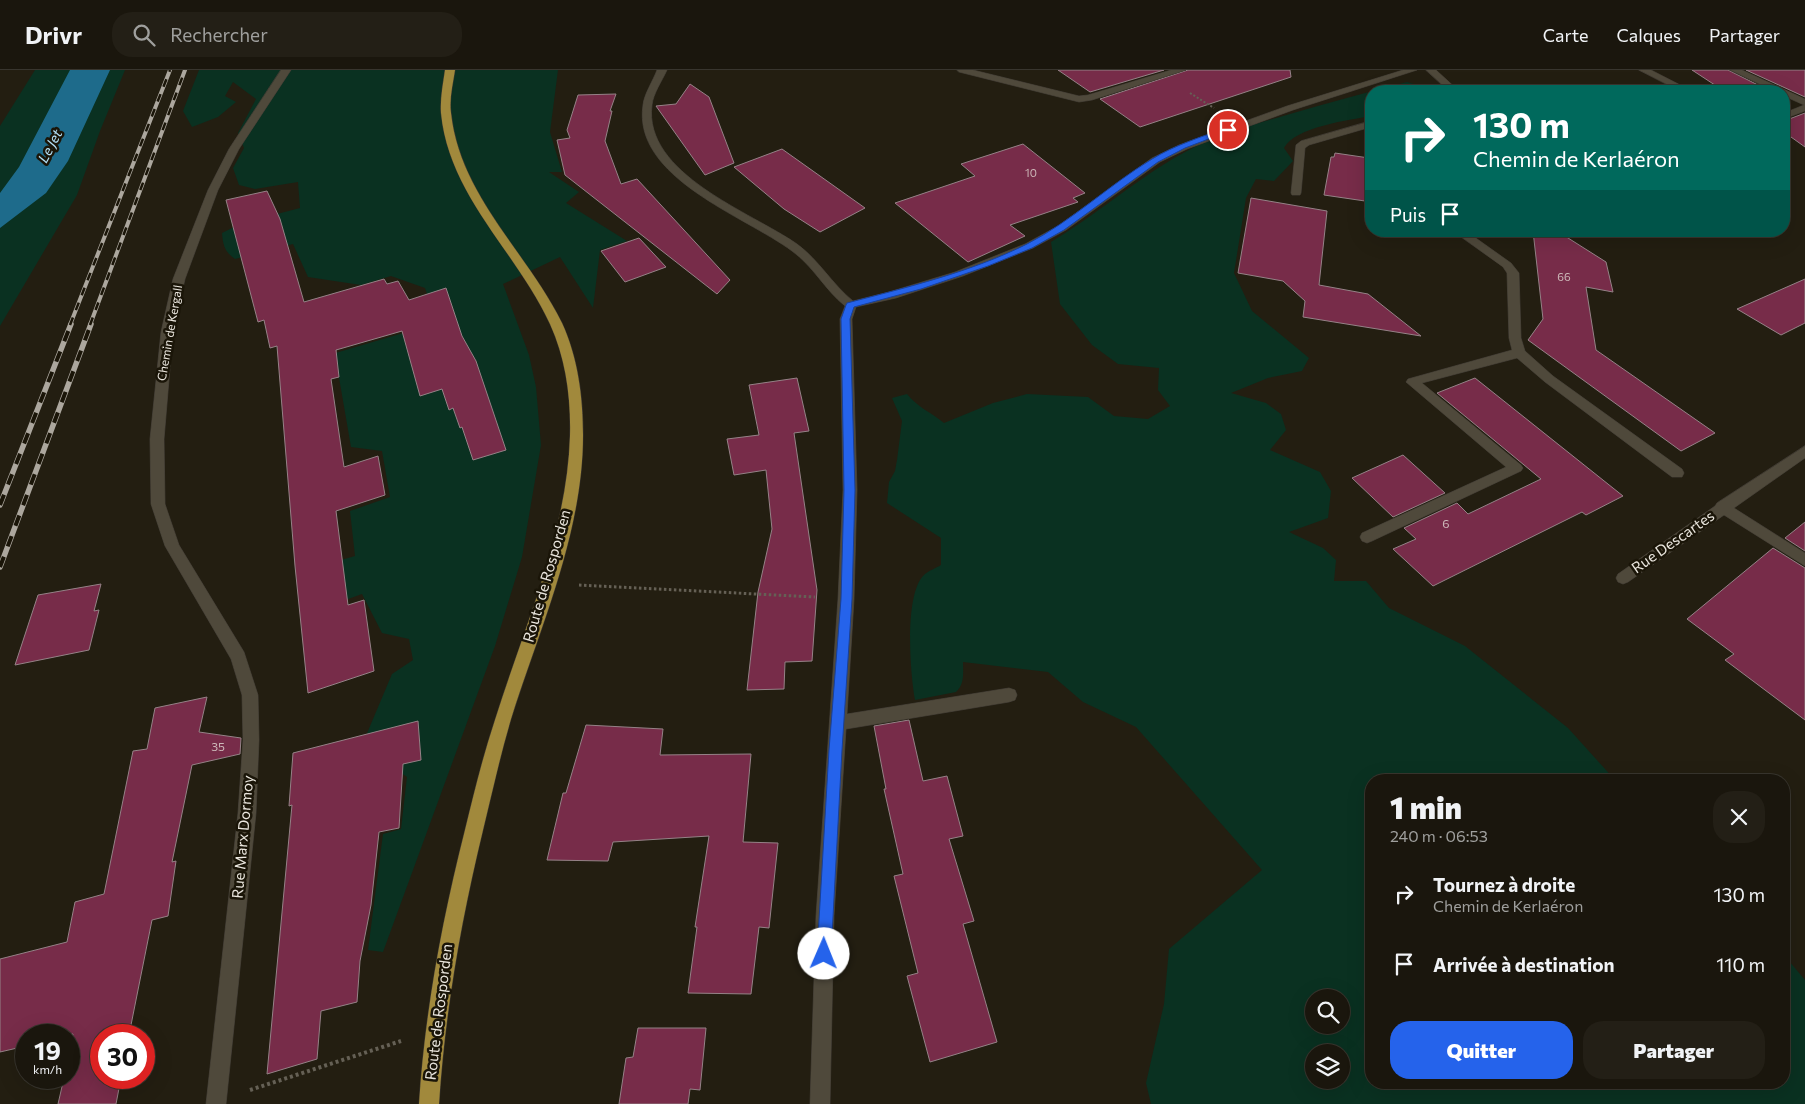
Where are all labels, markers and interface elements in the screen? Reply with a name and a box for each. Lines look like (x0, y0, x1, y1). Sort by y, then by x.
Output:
search box (112, 12, 462, 57)
text: Drivr (25, 20, 82, 49)
icon: search (130, 21, 158, 49)
text: Rechercher (170, 23, 268, 46)
text: Carte (1543, 24, 1588, 46)
text: Calques (1616, 24, 1681, 46)
text: Partager (1709, 24, 1780, 46)
text: 130 m (1473, 102, 1570, 145)
icon: right (1390, 105, 1455, 170)
pin (1207, 109, 1249, 151)
icon: arrive (1214, 116, 1242, 144)
water label: Le Jet (34, 126, 65, 165)
text: Chemin de Kerlaéron (1473, 145, 1680, 172)
house number: 10 (1025, 166, 1037, 179)
icon: arrive (1436, 200, 1464, 228)
text: Puis (1390, 203, 1426, 226)
house number: 66 (1557, 270, 1571, 283)
street label: Chemin de Kergall (154, 284, 184, 382)
street label: Rue Descartes (1628, 506, 1717, 576)
street label: Route de Rosporden (518, 507, 574, 644)
house number: 6 (1442, 516, 1450, 530)
house number: 35 (211, 739, 225, 753)
street label: Rue Marx Dormoy (228, 774, 256, 899)
text: 1 min (1390, 788, 1462, 825)
button: close (1713, 791, 1765, 843)
text: 240 m · 06:53 (1390, 826, 1488, 845)
text: Tournez à droite (1433, 873, 1575, 896)
icon: right (1390, 880, 1418, 908)
text: 130 m (1713, 883, 1765, 906)
text: Chemin de Kerlaéron (1433, 896, 1583, 915)
position arrow (797, 927, 849, 979)
street label: Route de Rosporden (421, 943, 455, 1081)
icon: arrive (1390, 950, 1418, 978)
text: Arrivée à destination (1433, 953, 1615, 976)
text: 110 m (1716, 953, 1765, 976)
map controls (1305, 989, 1350, 1089)
button: search (1305, 989, 1350, 1034)
button: Quitter (1390, 1021, 1573, 1079)
button: Partager (1583, 1021, 1765, 1079)
speed limit sign: 30 (90, 1024, 155, 1089)
text: 19 (34, 1035, 61, 1065)
button: layers (1305, 1044, 1350, 1089)
text: km/h (33, 1062, 62, 1076)

